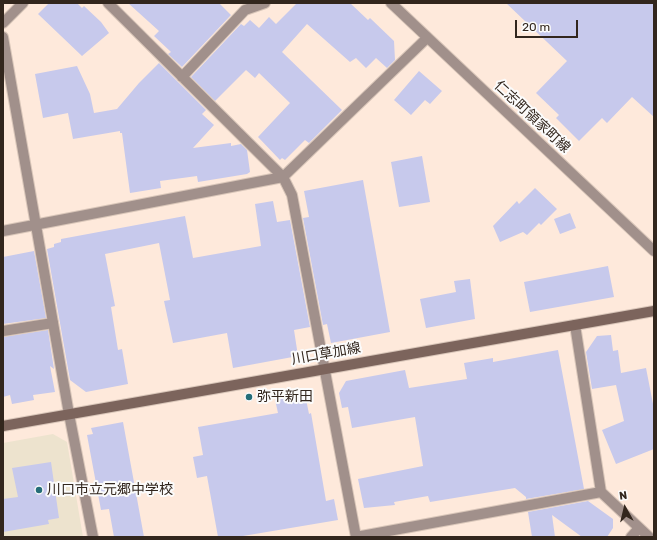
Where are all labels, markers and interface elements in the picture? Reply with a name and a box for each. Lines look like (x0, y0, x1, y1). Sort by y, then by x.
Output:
scale bar (517, 12, 580, 38)
text: 20 m (522, 20, 550, 34)
street label: 仁志町領家町線 (490, 77, 574, 157)
street label: 川口草加線 (290, 340, 362, 368)
place label: 弥平新田 (257, 389, 313, 405)
marker: 弥平新田 (244, 392, 254, 402)
place label: 川口市立元郷中学校 (47, 482, 173, 498)
marker: 川口市立元郷中学校 (34, 485, 44, 495)
north arrow (605, 488, 645, 528)
text: N (618, 489, 628, 503)

